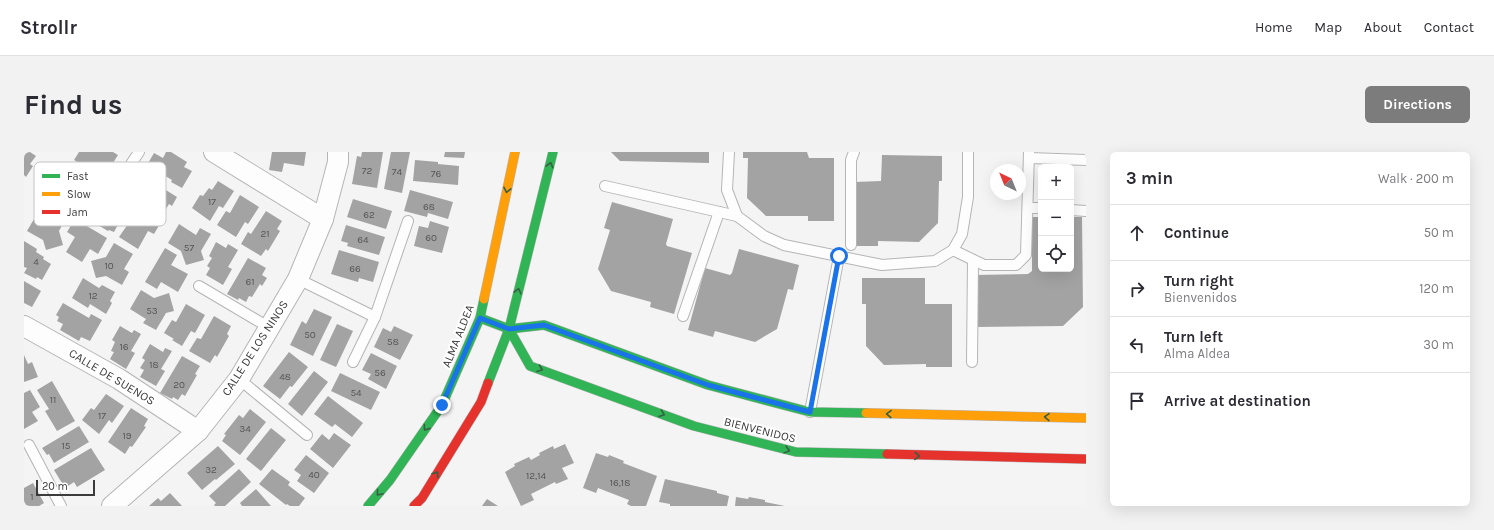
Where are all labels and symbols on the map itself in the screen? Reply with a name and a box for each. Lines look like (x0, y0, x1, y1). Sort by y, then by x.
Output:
legend (34, 162, 166, 226)
one-way arrow (545, 162, 553, 169)
north arrow (990, 164, 1026, 200)
house number: 72 (362, 165, 372, 177)
house number: 74 (392, 166, 403, 178)
house number: 76 (431, 168, 441, 180)
text: Fast (67, 170, 88, 183)
one-way arrow (504, 187, 512, 193)
text: Slow (67, 188, 91, 201)
house number: 17 (208, 196, 216, 208)
house number: 68 (423, 201, 435, 213)
text: Jam (67, 206, 88, 219)
house number: 62 (363, 209, 375, 221)
house number: 21 (260, 228, 270, 240)
house number: 60 (425, 232, 437, 244)
house number: 64 (357, 234, 369, 246)
house number: 57 (184, 242, 194, 254)
route start (830, 247, 848, 265)
house number: 4 (33, 256, 39, 268)
house number: 10 (104, 260, 114, 272)
house number: 66 (349, 263, 361, 275)
house number: 61 (245, 276, 255, 288)
one-way arrow (513, 288, 522, 295)
house number: 12 (88, 290, 98, 302)
street label: CALLE DE LOS NINOS (219, 298, 291, 398)
street label: ALMA ALDEA (439, 302, 477, 369)
house number: 53 (146, 305, 158, 317)
house number: 50 (304, 329, 316, 341)
house number: 58 (387, 336, 399, 348)
house number: 16 (119, 341, 129, 353)
street label: CALLE DE SUENOS (67, 346, 157, 408)
house number: 18 (149, 359, 159, 371)
one-way arrow (537, 365, 544, 373)
house number: 56 (374, 367, 386, 379)
house number: 48 (279, 371, 291, 383)
house number: 20 (173, 379, 185, 391)
house number: 54 (350, 387, 362, 399)
house number: 11 (50, 394, 56, 406)
route end (433, 396, 451, 414)
one-way arrow (659, 409, 666, 418)
house number: 17 (98, 410, 106, 422)
one-way arrow (886, 410, 892, 418)
one-way arrow (1044, 413, 1050, 421)
street label: BIENVENIDOS (723, 414, 797, 446)
house number: 34 (239, 423, 251, 435)
one-way arrow (424, 424, 431, 431)
house number: 19 (122, 430, 132, 442)
house number: 15 (62, 440, 71, 452)
one-way arrow (783, 445, 790, 454)
one-way arrow (914, 451, 920, 460)
house number: 32 (205, 464, 217, 476)
house number: 40 (308, 469, 320, 481)
house number: 12,14 (526, 470, 546, 482)
one-way arrow (432, 471, 439, 478)
house number: 16,18 (610, 477, 630, 489)
scale bar (36, 478, 95, 497)
one-way arrow (377, 488, 384, 496)
house number: 1 (30, 491, 34, 503)

